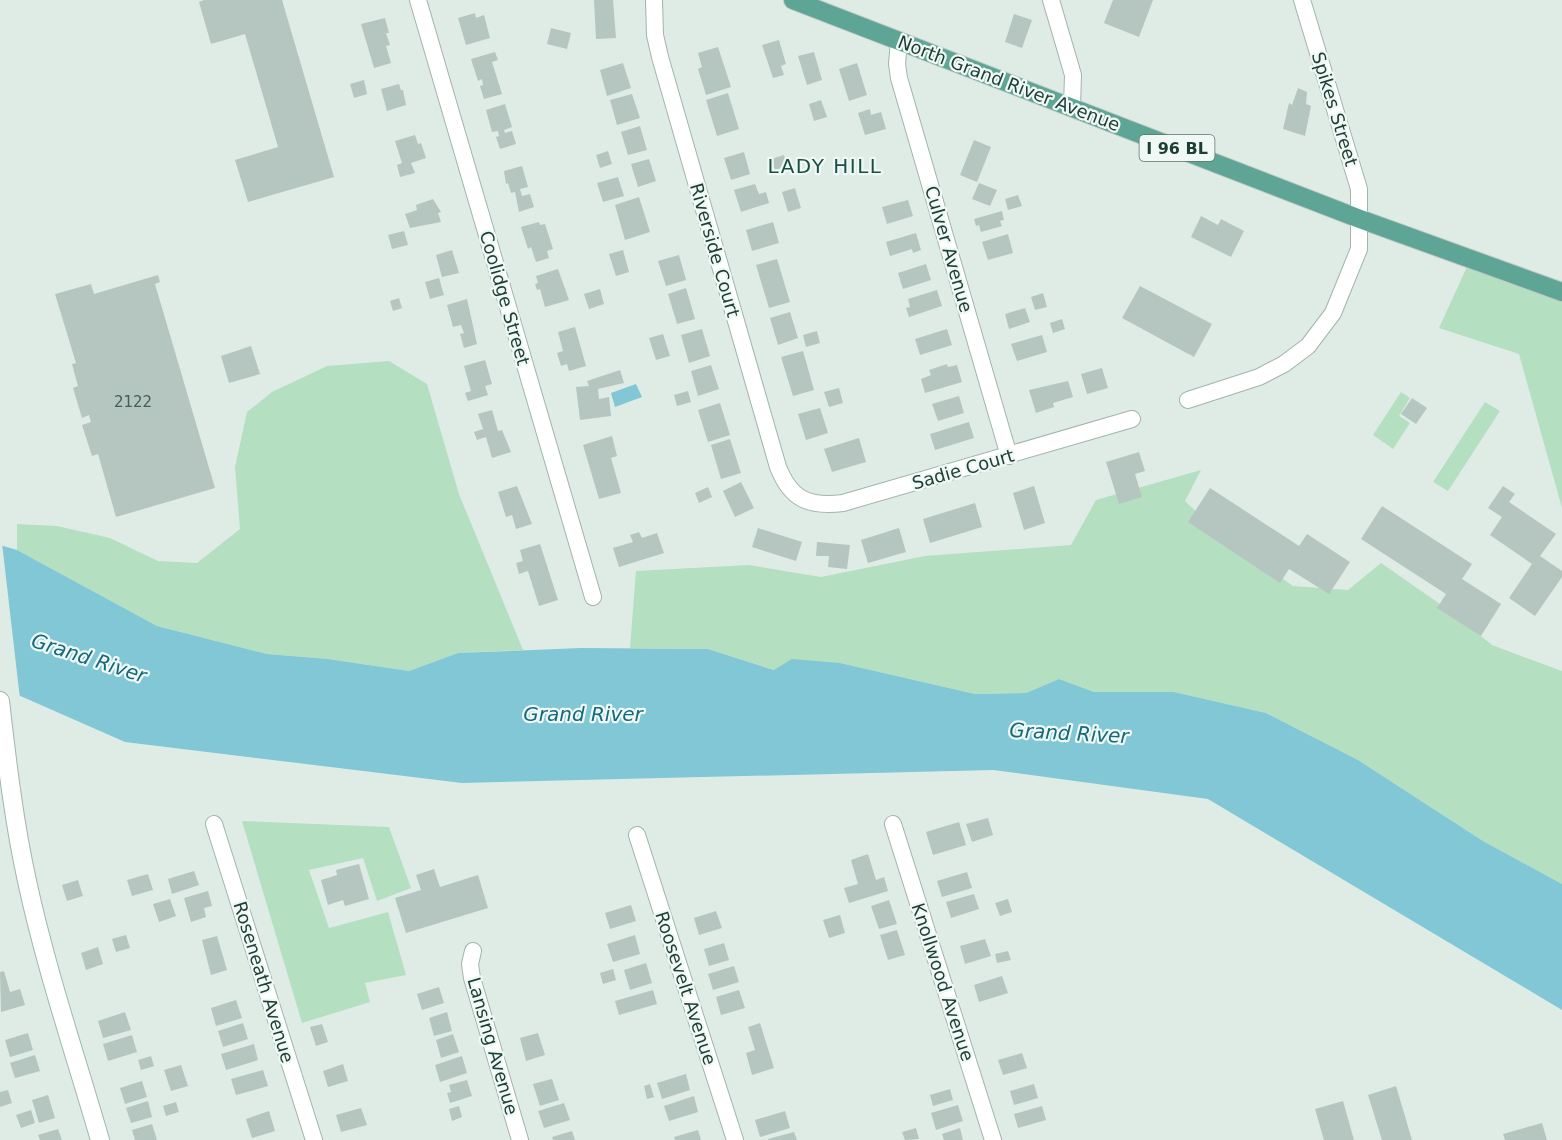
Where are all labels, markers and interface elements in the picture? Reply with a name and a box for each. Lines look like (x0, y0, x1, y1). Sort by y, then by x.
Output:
street label: North Grand River Avenue (895, 31, 1123, 135)
street label: Spikes Street (1308, 49, 1362, 169)
road number: I 96 BL (1140, 135, 1214, 161)
district label: LADY HILL (768, 154, 882, 178)
street label: Riverside Court (686, 180, 744, 320)
street label: Culver Avenue (921, 183, 977, 315)
street label: Coolidge Street (476, 228, 534, 368)
house number: 2122 (114, 393, 152, 411)
street label: Sadie Court (910, 444, 1016, 494)
water label: Grand River (28, 628, 151, 688)
water label: Grand River (523, 702, 645, 726)
water label: Grand River (1009, 718, 1131, 748)
street label: Roseneath Avenue (229, 899, 299, 1065)
street label: Knollwood Avenue (908, 900, 978, 1064)
street label: Roosevelt Avenue (651, 908, 721, 1068)
street label: Lansing Avenue (463, 975, 523, 1117)

